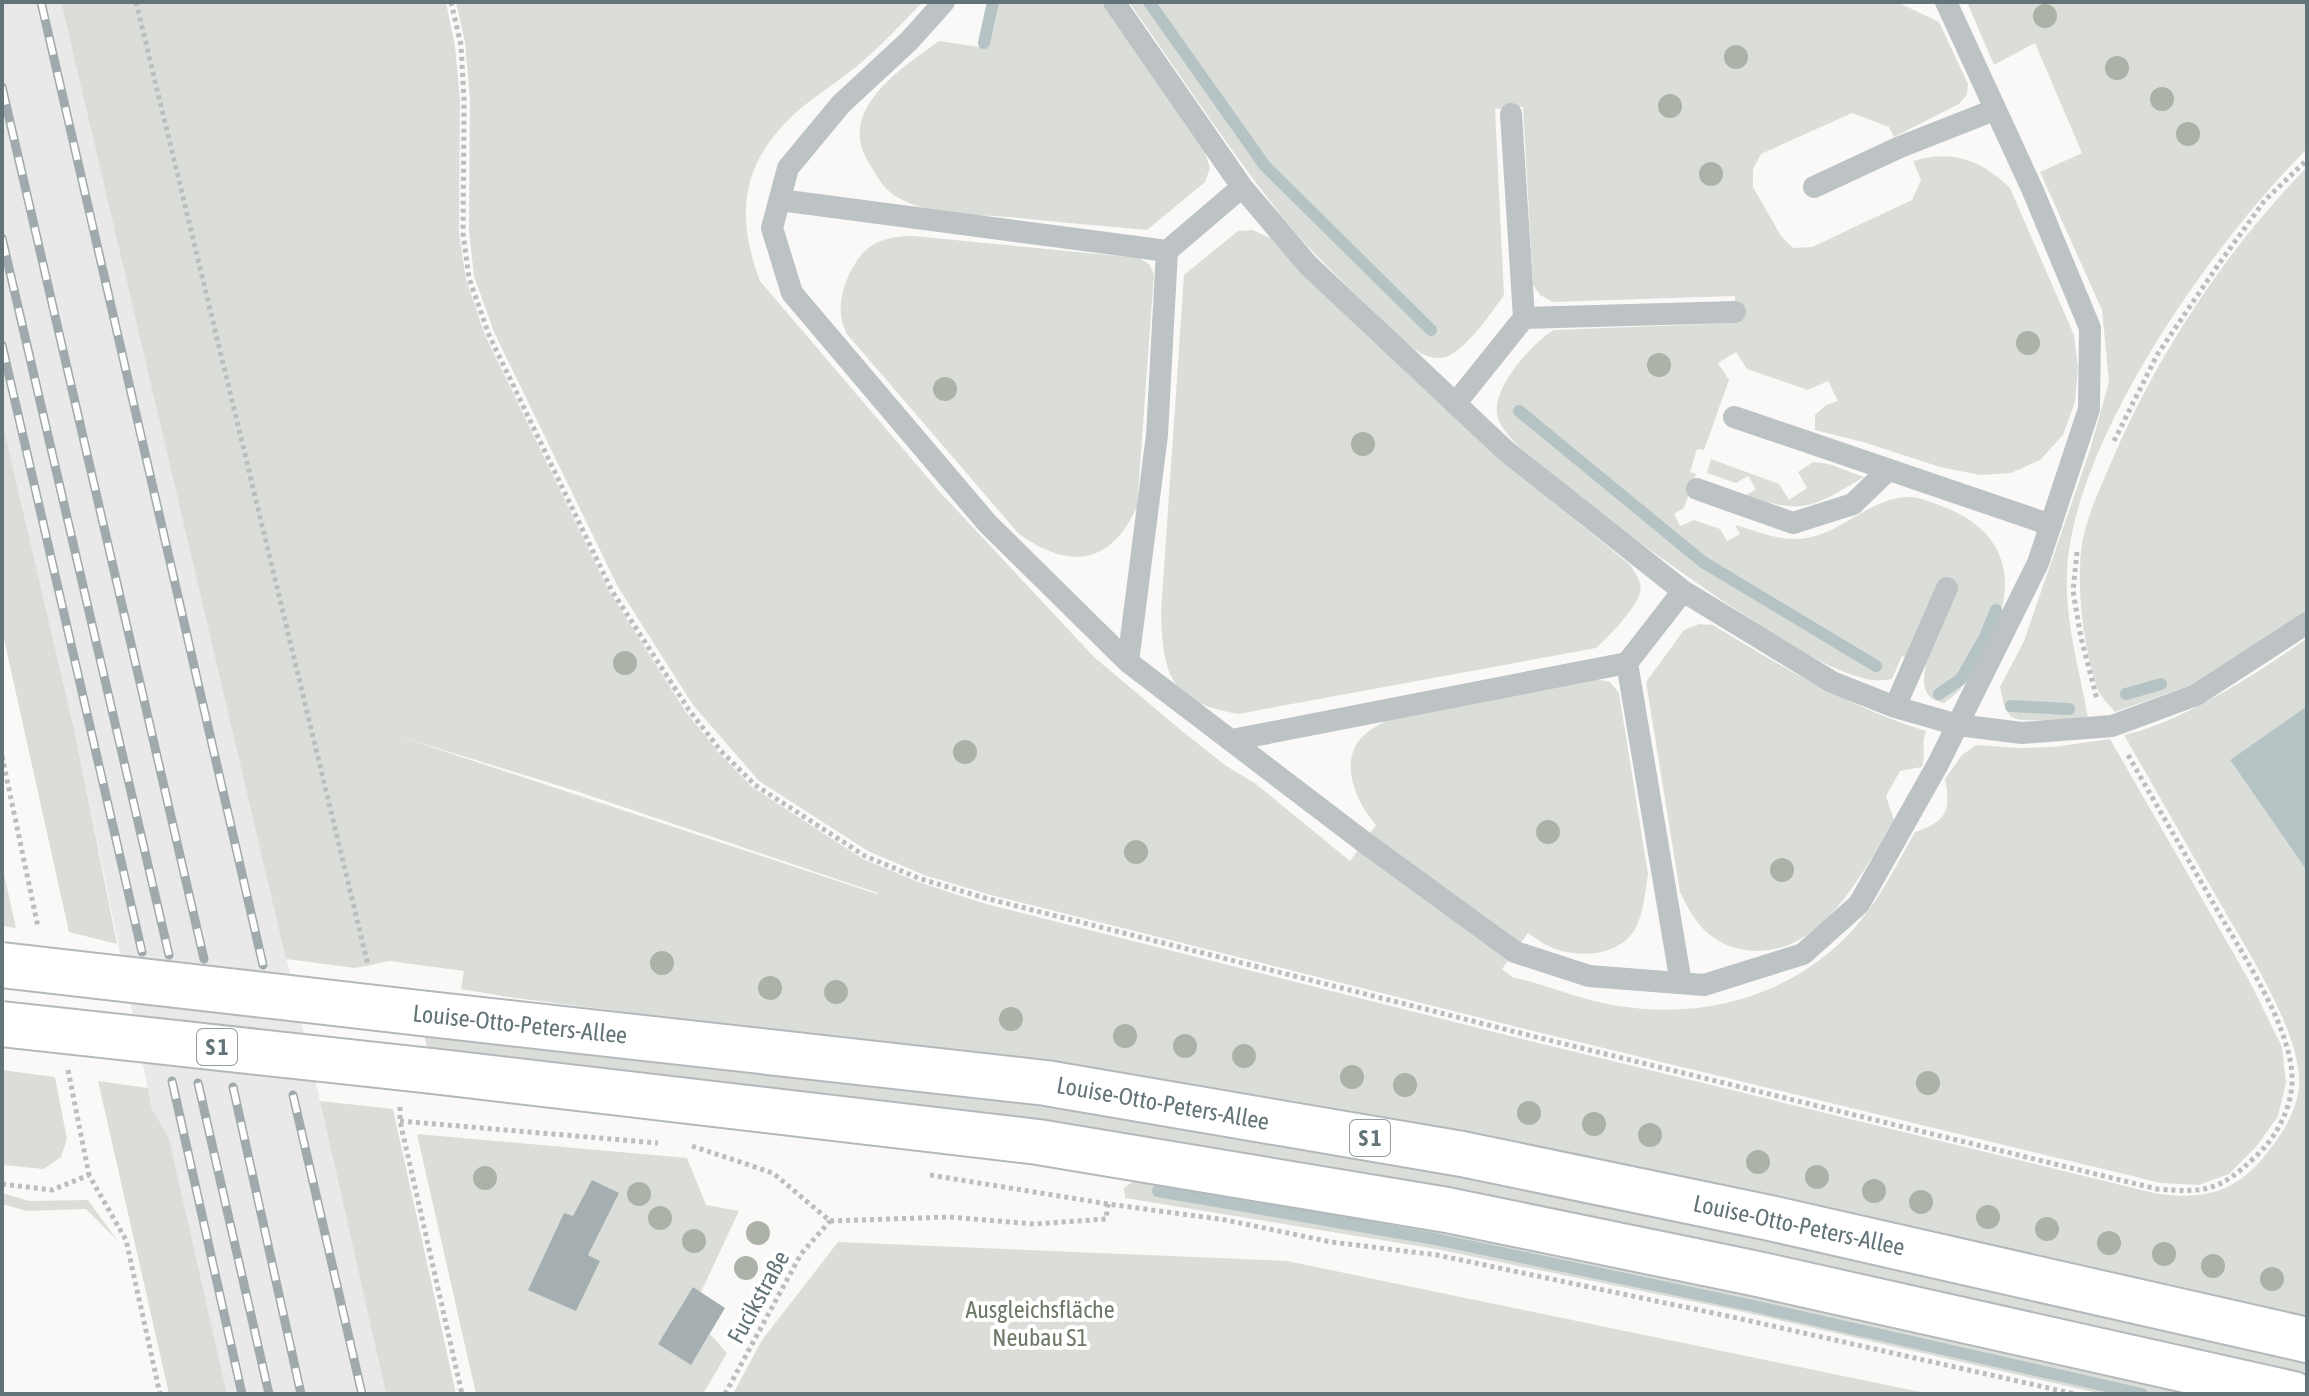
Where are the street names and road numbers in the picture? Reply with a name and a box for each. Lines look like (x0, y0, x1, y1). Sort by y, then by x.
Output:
street label: Louise-Otto-Peters-Allee (411, 999, 629, 1049)
road number: S 1 (197, 1029, 237, 1065)
street label: Louise-Otto-Peters-Allee (1055, 1071, 1271, 1135)
road number: S 1 (1350, 1120, 1390, 1156)
street label: Louise-Otto-Peters-Allee (1691, 1189, 1907, 1261)
street label: Fucikstraße (722, 1246, 794, 1348)

